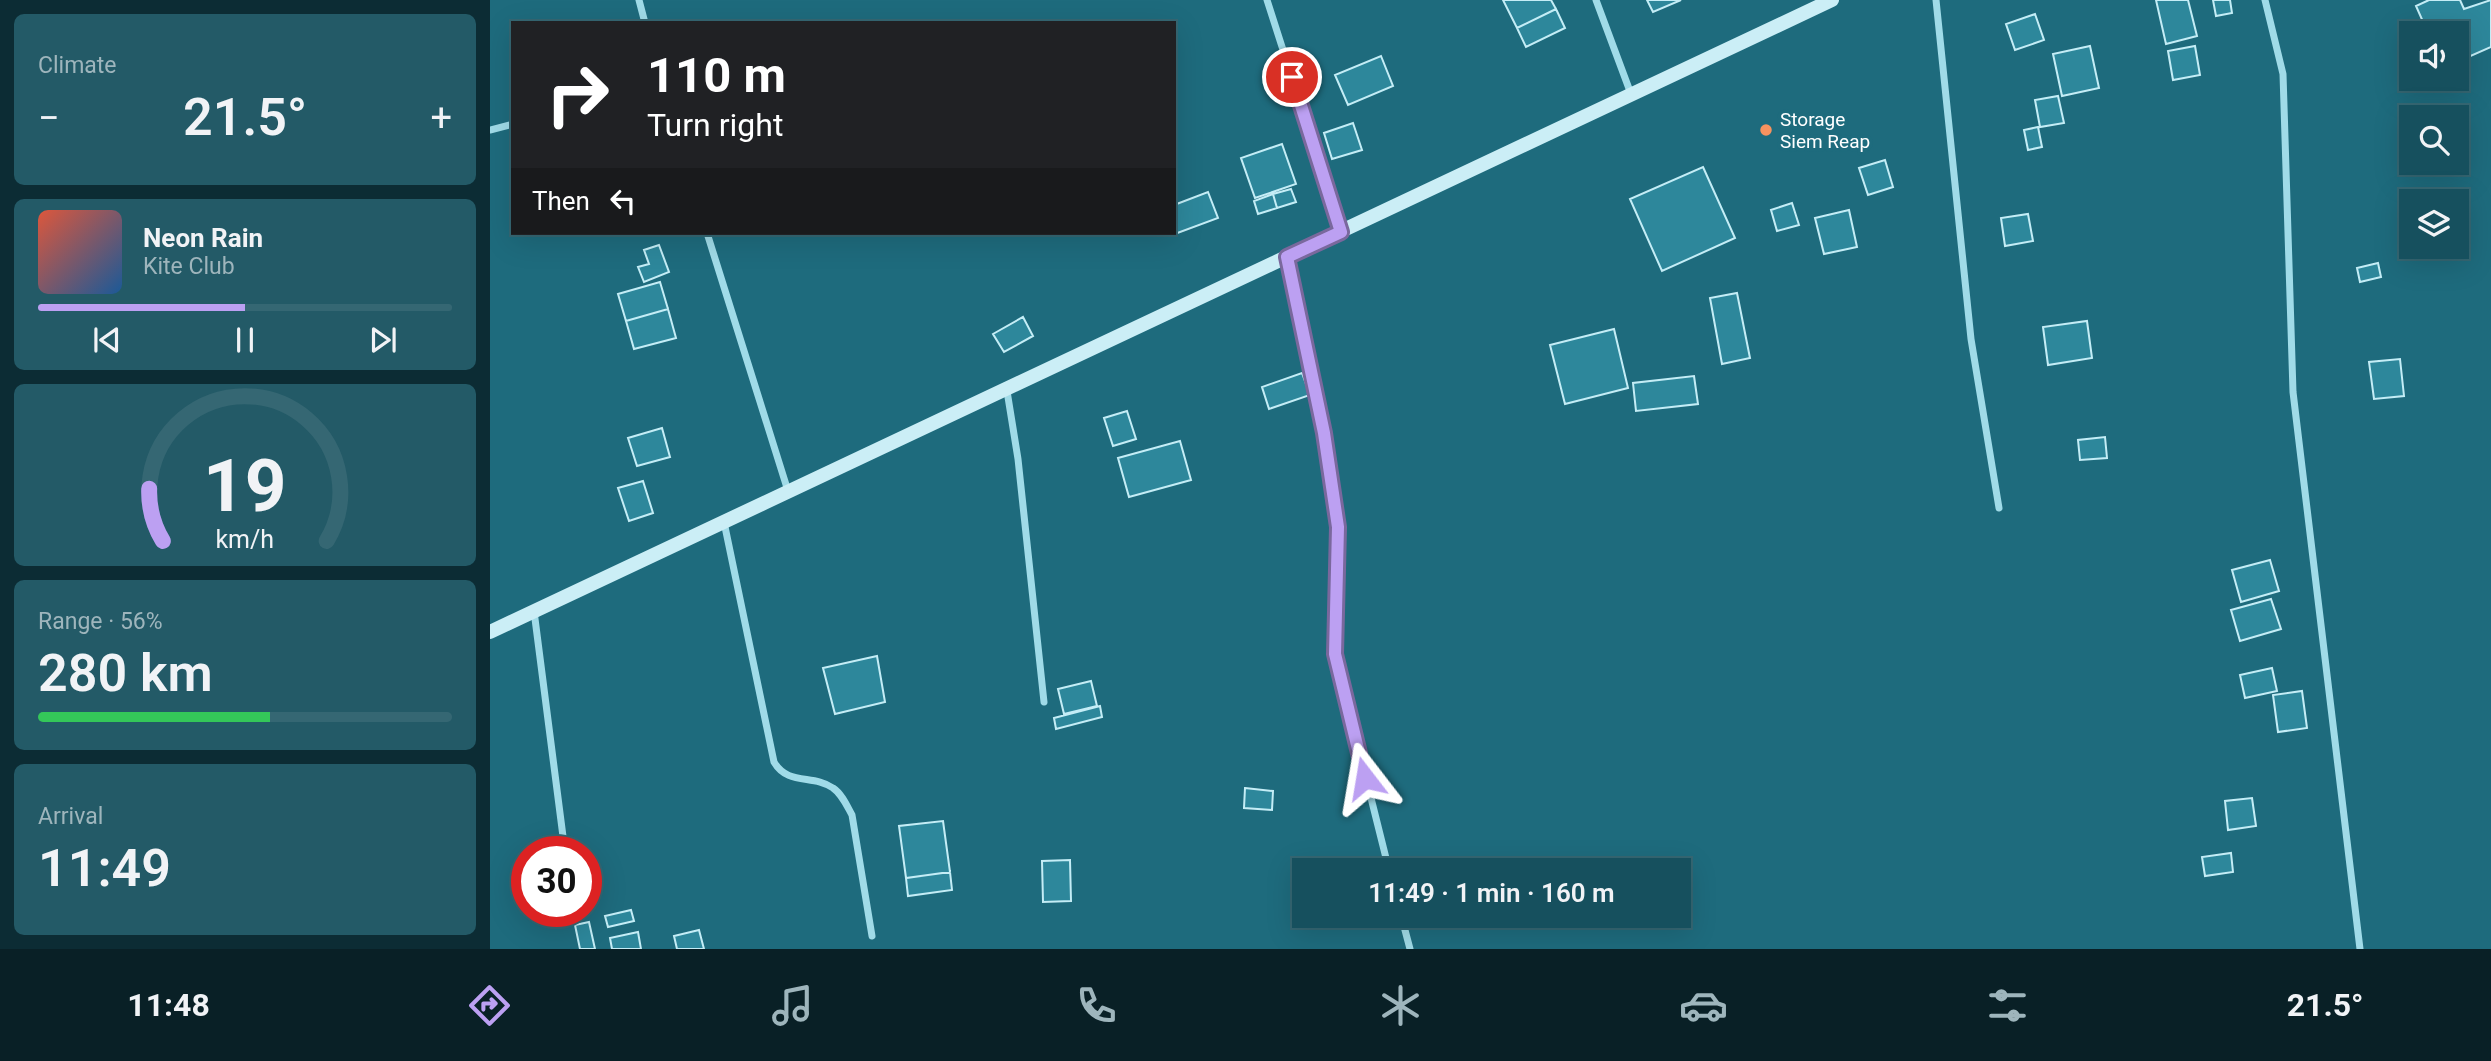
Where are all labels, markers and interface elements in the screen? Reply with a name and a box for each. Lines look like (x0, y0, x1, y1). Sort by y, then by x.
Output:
map controls (2399, 21, 2469, 259)
button: sound (2399, 21, 2469, 91)
text: 110 m (647, 47, 786, 104)
pin (1262, 47, 1322, 107)
icon: right (532, 49, 623, 140)
text: Climate (38, 52, 117, 79)
icon: arrive (1273, 58, 1311, 96)
text: 21.5° (183, 87, 307, 148)
text: − (38, 96, 60, 140)
text: + (430, 96, 452, 140)
button: search (2399, 105, 2469, 175)
text: Turn right (647, 106, 783, 144)
place label: Storage Siem Reap (1780, 108, 1870, 153)
marker: Storage Siem Reap (1758, 122, 1774, 138)
icon: left (604, 182, 642, 220)
text: Then (532, 186, 590, 216)
button: layers (2399, 189, 2469, 259)
text: Neon Rain (143, 223, 263, 253)
text: Kite Club (143, 253, 235, 280)
icon: previous (88, 321, 126, 359)
icon: pause (226, 321, 264, 359)
icon: next (364, 321, 402, 359)
text: 19 (203, 443, 287, 529)
text: km/h (216, 524, 274, 553)
text: Range · 56% (38, 608, 163, 635)
text: 280 km (38, 643, 213, 704)
position arrow (1328, 741, 1402, 815)
text: Arrival (38, 803, 103, 830)
speed limit sign: 30 (511, 836, 602, 927)
text: 11:49 (38, 838, 171, 899)
text: 11:49 · 1 min · 160 m (1368, 878, 1615, 908)
icon: directions (465, 981, 514, 1030)
icon: music (768, 981, 817, 1030)
icon: phone (1072, 981, 1121, 1030)
icon: climate (1376, 981, 1425, 1030)
icon: car (1679, 981, 1728, 1030)
icon: filters (1983, 981, 2032, 1030)
text: 11:48 (127, 986, 210, 1024)
text: 21.5° (2287, 986, 2364, 1024)

